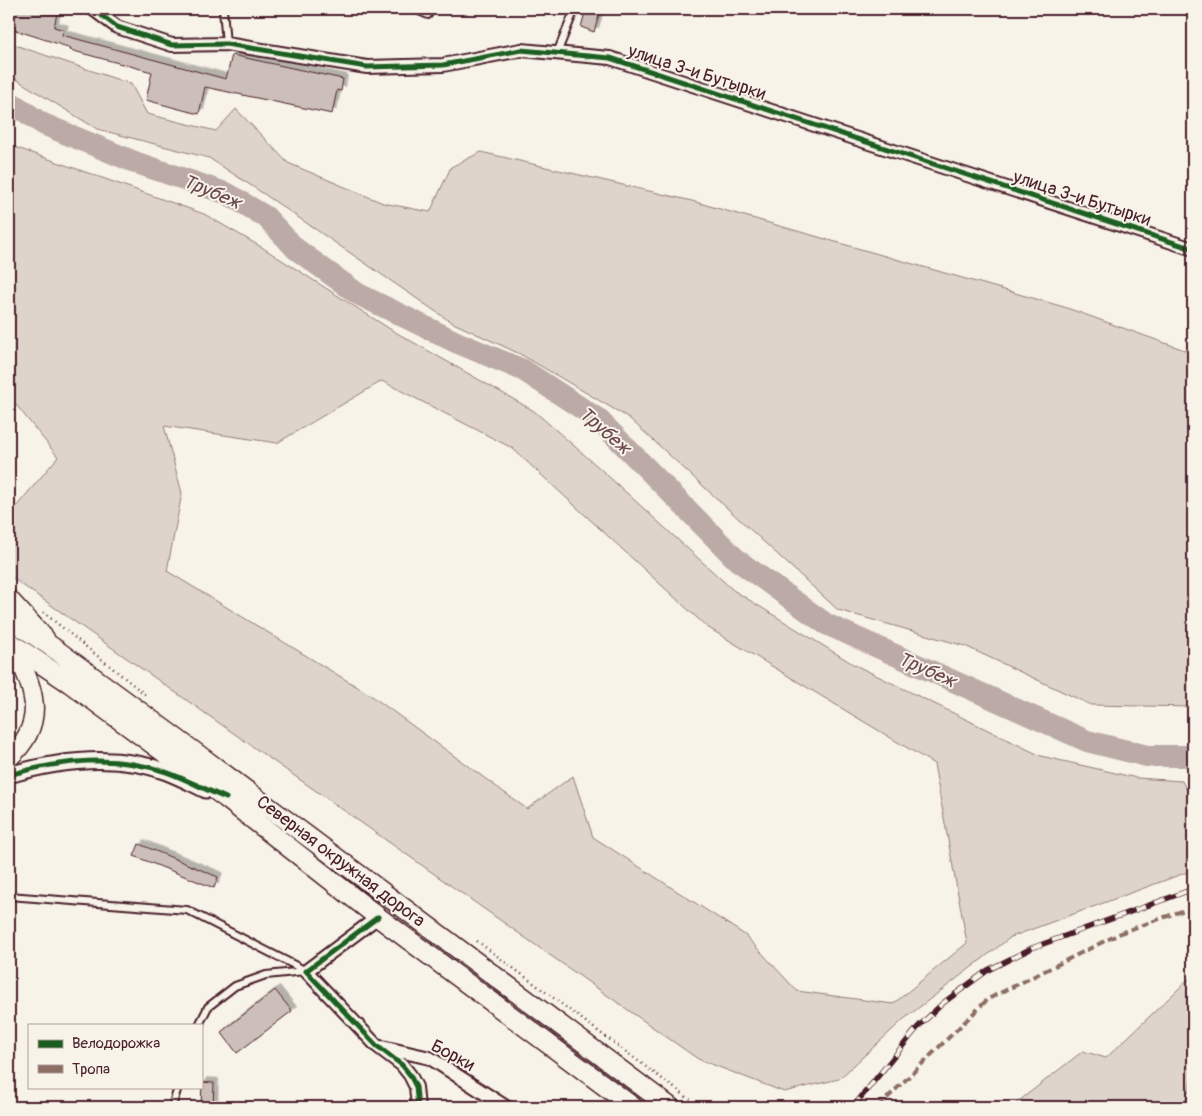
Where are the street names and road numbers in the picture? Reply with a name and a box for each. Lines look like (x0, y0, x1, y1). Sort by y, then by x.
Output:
street label: улица 3-и Бутырки (624, 39, 769, 106)
street label: улица 3-и Бутырки (1009, 165, 1154, 232)
street label: Северная окружная дорога (252, 790, 430, 932)
street label: Борки (427, 1034, 479, 1076)

